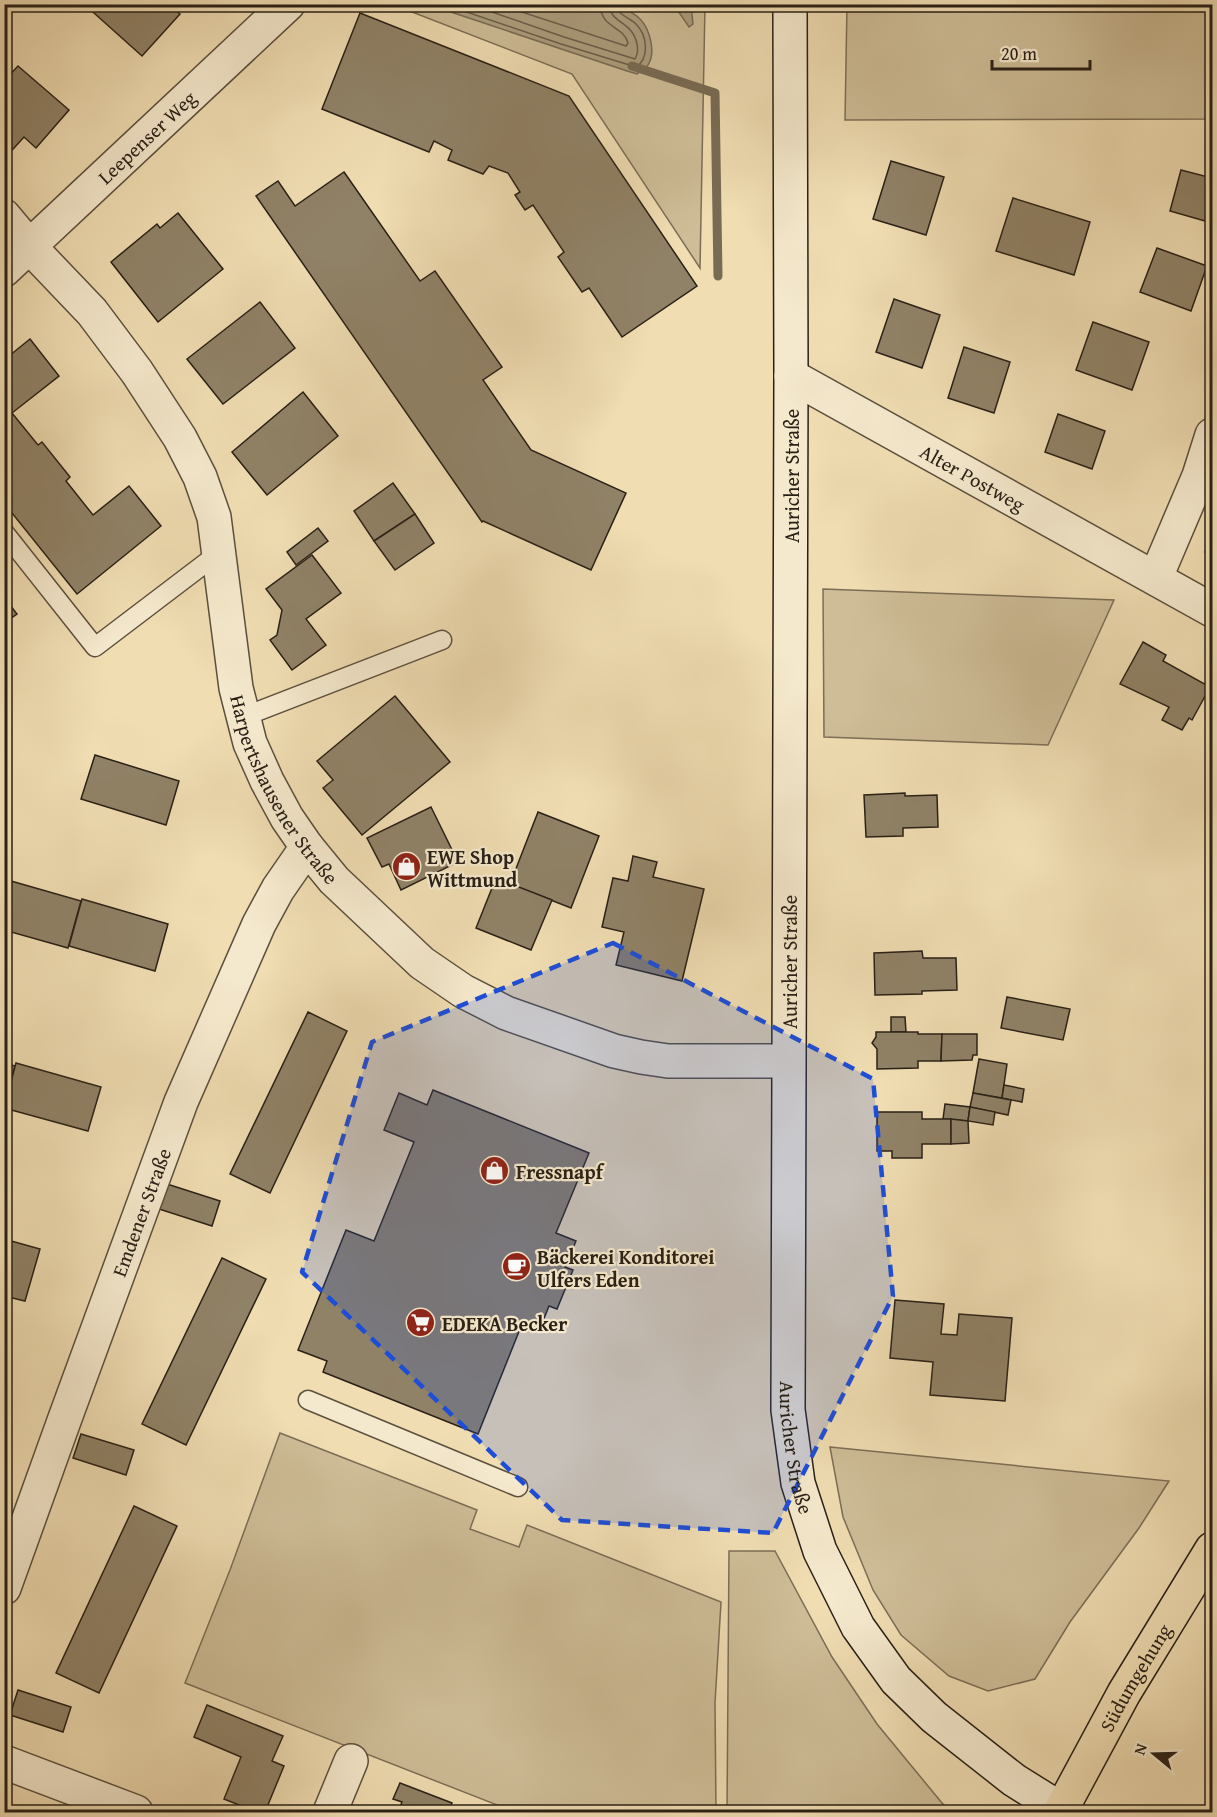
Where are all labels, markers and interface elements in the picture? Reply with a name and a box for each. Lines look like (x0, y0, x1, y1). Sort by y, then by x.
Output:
scale bar (992, 33, 1090, 71)
text: 20 m (1001, 40, 1037, 67)
street label: Leepenser Weg (91, 83, 202, 190)
street label: Auricher Straße (777, 409, 806, 543)
street label: Alter Postweg (915, 436, 1031, 518)
street label: Harpertshausener Straße (224, 692, 346, 890)
place label: EWE Shop Wittmund (427, 842, 518, 894)
shop icon: EWE Shop Wittmund (390, 851, 422, 883)
street label: Auricher Straße (775, 895, 804, 1029)
street label: Emdener Straße (104, 1144, 178, 1281)
shop icon: Fressnapf (479, 1155, 511, 1187)
place label: Fressnapf (516, 1157, 605, 1186)
place label: Bäckerei Konditorei Ulfers Eden (537, 1242, 715, 1294)
cafe icon: Bäckerei Konditorei Ulfers Eden (500, 1251, 532, 1283)
supermarket icon: EDEKA Becker (405, 1307, 437, 1339)
place label: EDEKA Becker (442, 1309, 567, 1338)
street label: Auricher Straße (773, 1381, 821, 1517)
street label: Südumgehung (1092, 1618, 1178, 1737)
north arrow (1124, 1724, 1184, 1784)
text: N (1127, 1740, 1153, 1758)

